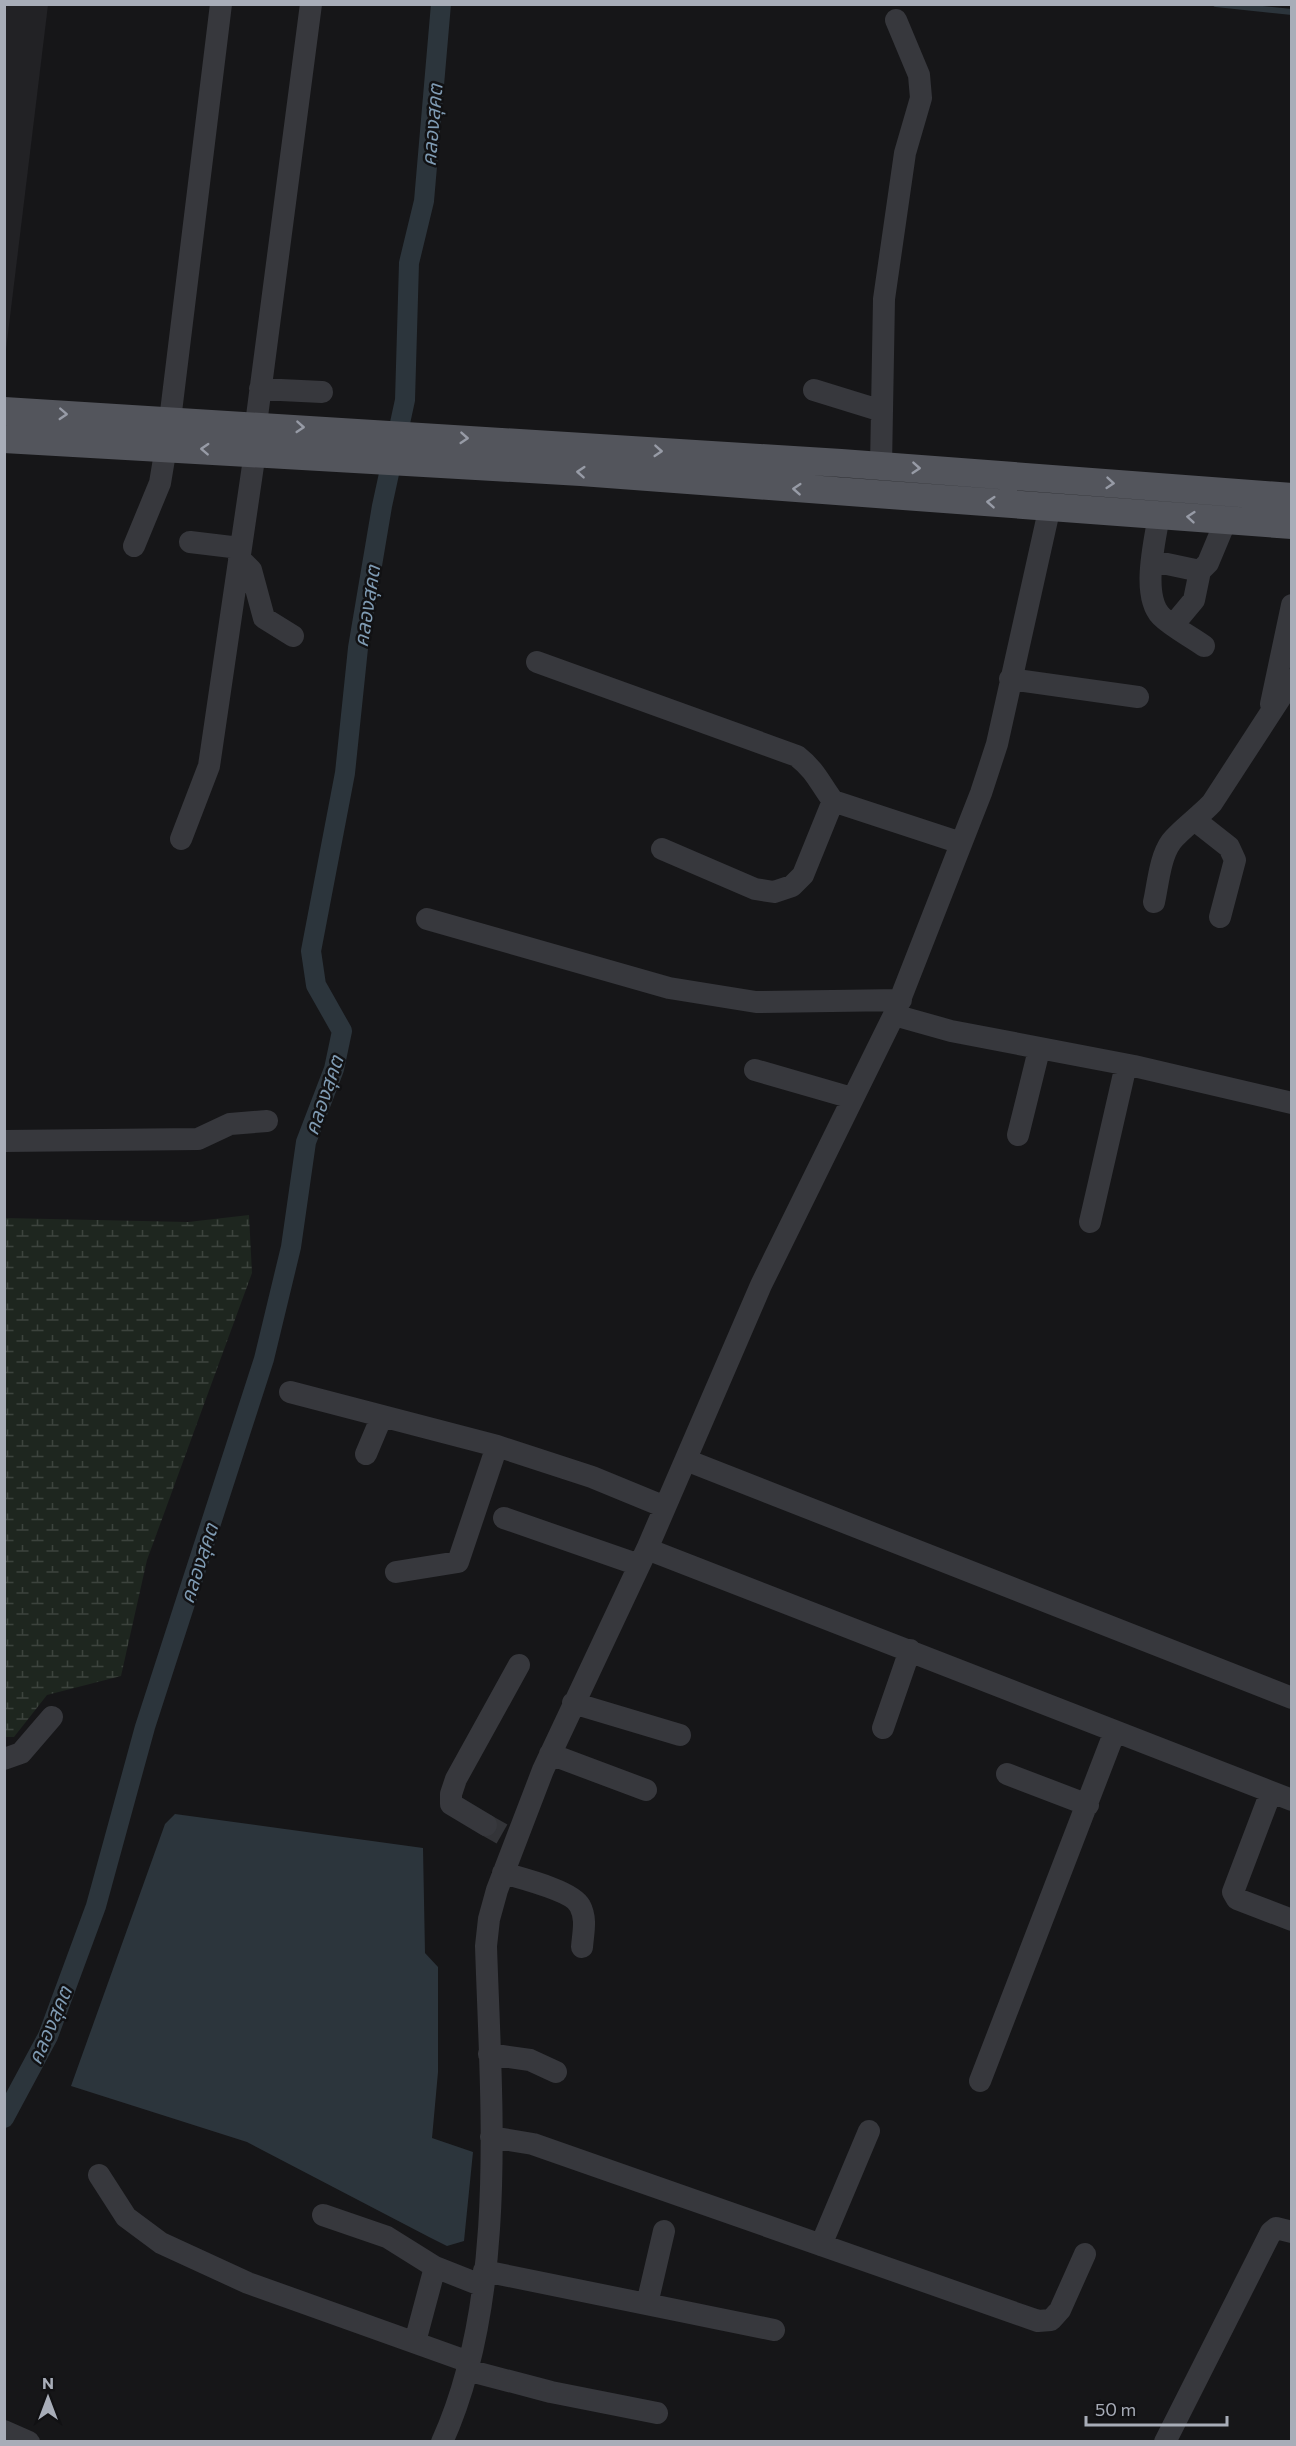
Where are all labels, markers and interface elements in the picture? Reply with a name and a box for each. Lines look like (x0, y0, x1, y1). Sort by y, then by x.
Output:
water label: คลองสุคต (415, 82, 449, 167)
one-way arrow (58, 407, 67, 420)
one-way arrow (295, 420, 304, 433)
one-way arrow (459, 431, 468, 444)
one-way arrow (200, 443, 209, 456)
one-way arrow (654, 444, 663, 457)
one-way arrow (911, 462, 920, 475)
one-way arrow (577, 466, 586, 479)
one-way arrow (1106, 476, 1115, 489)
one-way arrow (792, 483, 801, 496)
one-way arrow (987, 496, 996, 509)
one-way arrow (1187, 511, 1196, 524)
water label: คลองสุคต (348, 562, 386, 649)
water label: คลองสุคต (298, 1051, 350, 1139)
water label: คลองสุคต (174, 1519, 224, 1606)
water label: คลองสุคต (22, 1981, 78, 2068)
north arrow (18, 2368, 78, 2428)
text: N (42, 2373, 54, 2392)
scale bar (1086, 2389, 1227, 2427)
text: 50 m (1095, 2398, 1136, 2420)

